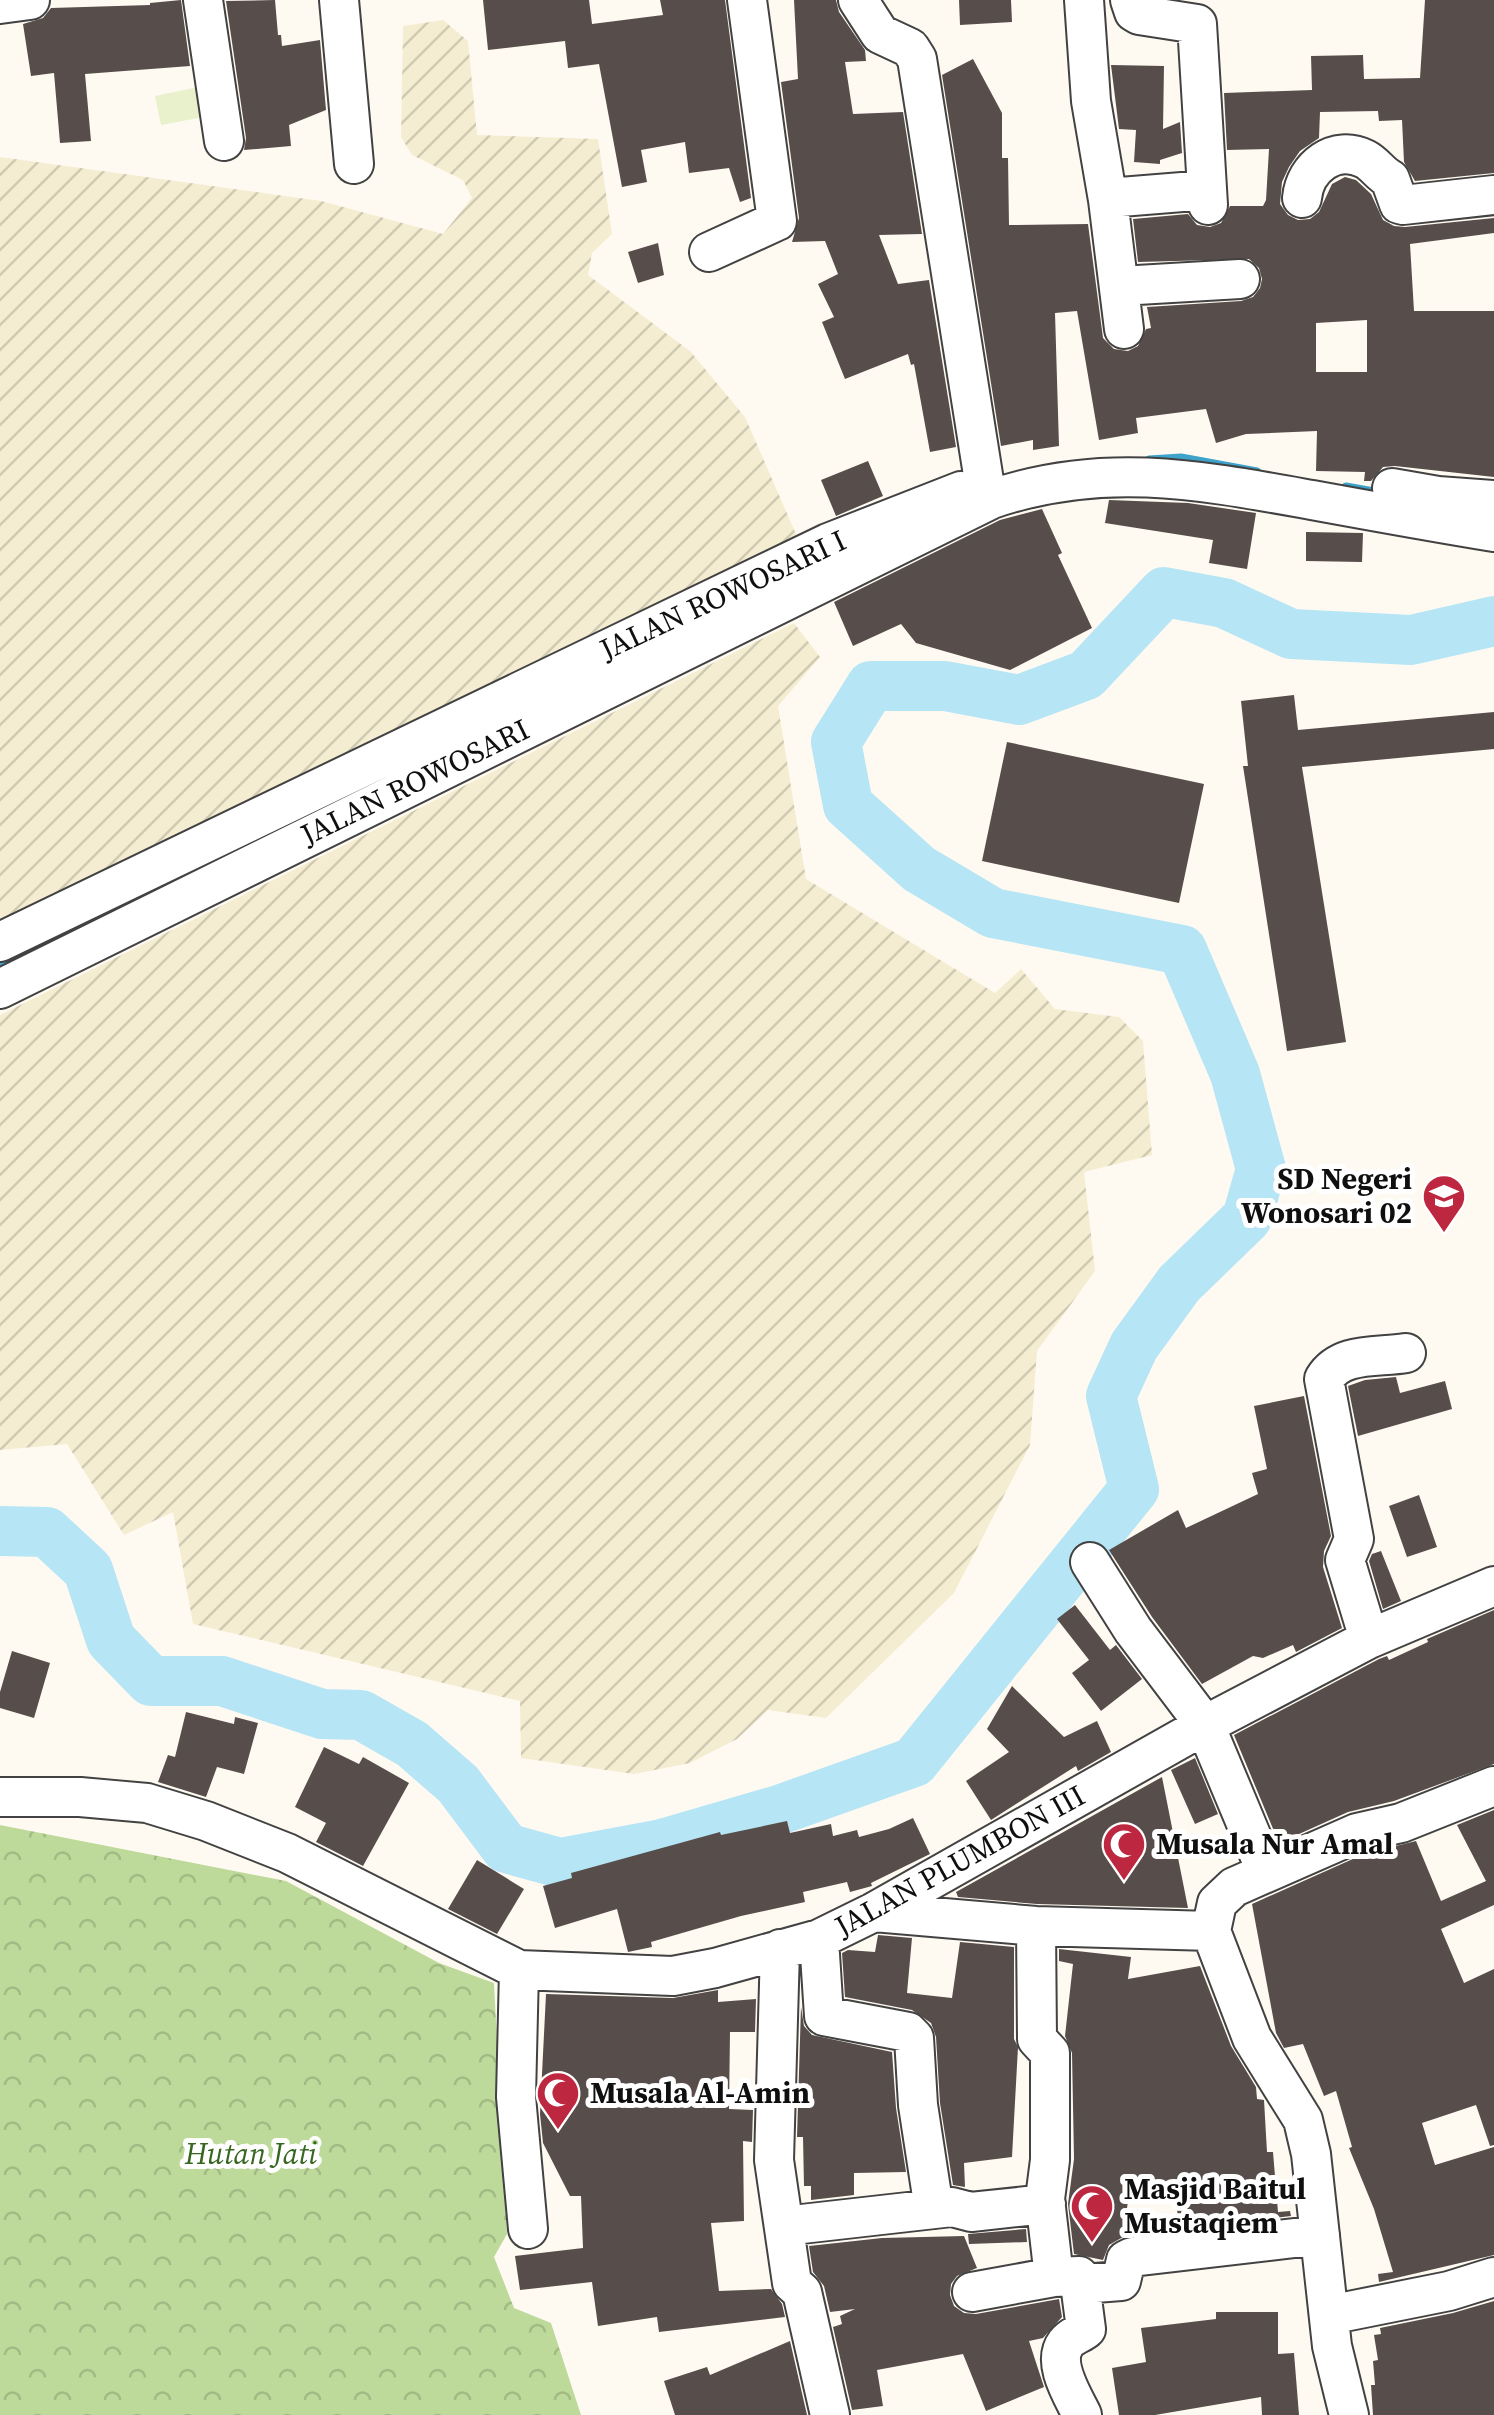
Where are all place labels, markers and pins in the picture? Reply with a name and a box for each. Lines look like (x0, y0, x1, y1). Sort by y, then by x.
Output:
place label: SD Negeri Wonosari 02 (1241, 1158, 1412, 1233)
school or university icon: SD Negeri Wonosari 02 (1421, 1173, 1467, 1234)
mosque icon: Musala Nur Amal (1101, 1821, 1147, 1882)
place label: Musala Nur Amal (1156, 1823, 1394, 1864)
mosque icon: Musala Al-Amin (535, 2070, 581, 2131)
place label: Musala Al-Amin (590, 2072, 810, 2113)
place label: Masjid Baitul Mustaqiem (1124, 2168, 1306, 2243)
mosque icon: Masjid Baitul Mustaqiem (1069, 2183, 1115, 2244)

